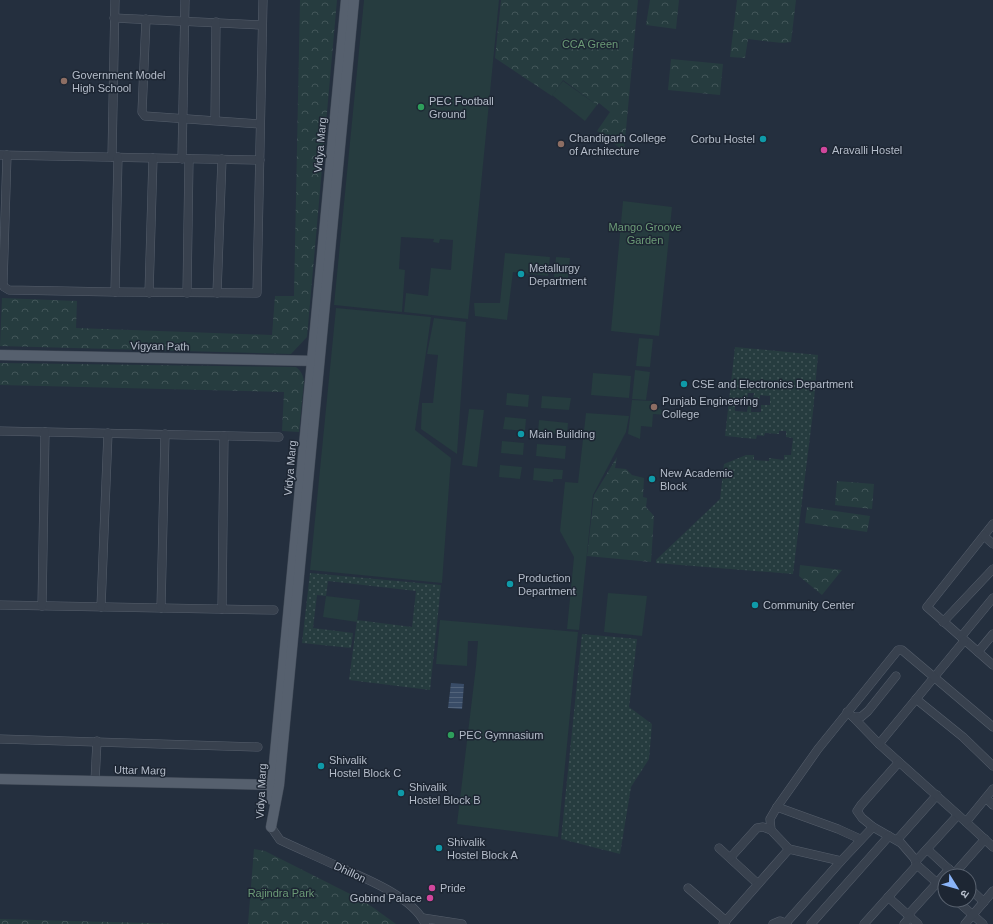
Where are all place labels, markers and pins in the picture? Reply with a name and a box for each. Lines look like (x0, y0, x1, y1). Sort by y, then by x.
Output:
place label: Government Model High School (72, 69, 166, 94)
marker: Government Model High School (59, 76, 69, 86)
place label: PEC Football Ground (429, 95, 494, 120)
marker: PEC Football Ground (416, 102, 426, 112)
place label: Chandigarh College of Architecture (569, 132, 666, 157)
place label: Corbu Hostel (691, 133, 755, 145)
marker: Corbu Hostel (758, 134, 768, 144)
marker: Chandigarh College of Architecture (556, 139, 566, 149)
place label: Aravalli Hostel (832, 144, 902, 156)
marker: Aravalli Hostel (819, 145, 829, 155)
place label: Metallurgy Department (529, 262, 586, 287)
marker: Metallurgy Department (516, 269, 526, 279)
place label: CSE and Electronics Department (692, 378, 853, 390)
marker: CSE and Electronics Department (679, 379, 689, 389)
place label: Punjab Engineering College (662, 395, 758, 420)
marker: Punjab Engineering College (649, 402, 659, 412)
place label: Main Building (529, 428, 595, 440)
marker: Main Building (516, 429, 526, 439)
place label: New Academic Block (660, 467, 733, 492)
marker: New Academic Block (647, 474, 657, 484)
place label: Production Department (518, 572, 575, 597)
marker: Production Department (505, 579, 515, 589)
place label: Community Center (763, 599, 855, 611)
marker: Community Center (750, 600, 760, 610)
place label: PEC Gymnasium (459, 729, 543, 741)
marker: PEC Gymnasium (446, 730, 456, 740)
place label: Shivalik Hostel Block C (329, 754, 401, 779)
marker: Shivalik Hostel Block C (316, 761, 326, 771)
place label: Shivalik Hostel Block B (409, 781, 481, 806)
marker: Shivalik Hostel Block B (396, 788, 406, 798)
place label: Shivalik Hostel Block A (447, 836, 519, 861)
marker: Shivalik Hostel Block A (434, 843, 444, 853)
place label: Pride (440, 882, 466, 894)
marker: Pride (427, 883, 437, 893)
place label: Gobind Palace (350, 892, 422, 904)
marker: Gobind Palace (425, 893, 435, 903)

